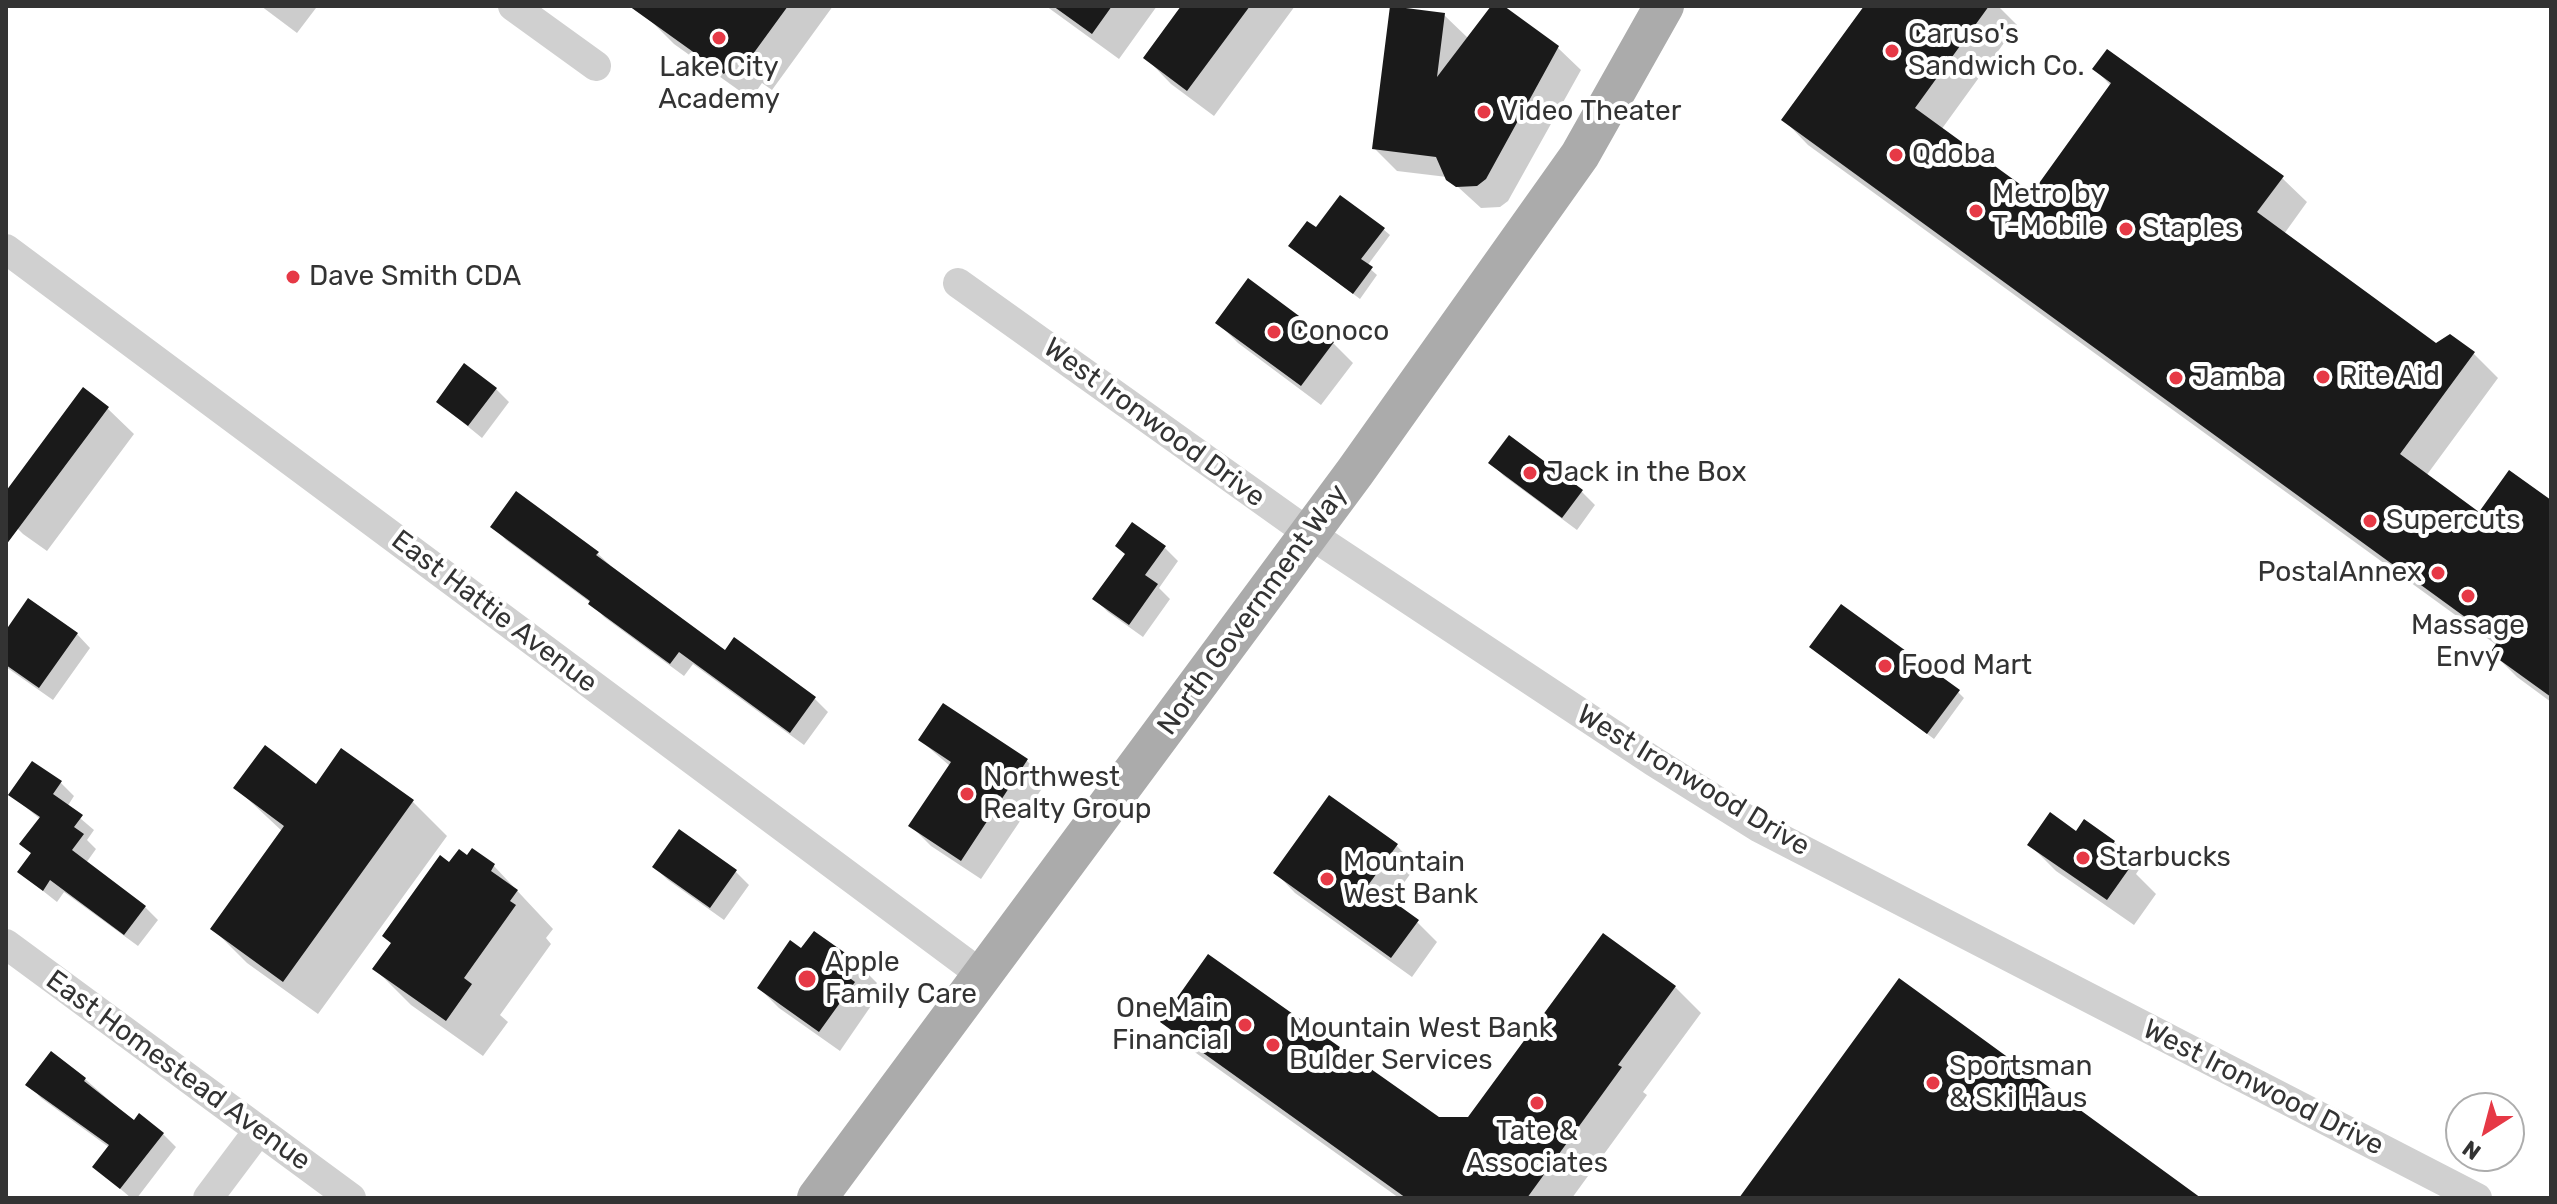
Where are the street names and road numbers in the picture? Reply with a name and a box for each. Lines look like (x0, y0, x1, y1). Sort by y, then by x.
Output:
street label: West Ironwood Drive (1037, 331, 1271, 515)
street label: North Government Way (1151, 478, 1355, 742)
street label: East Hattie Avenue (384, 524, 604, 700)
street label: West Ironwood Drive (1571, 698, 1815, 864)
street label: East Homestead Avenue (39, 964, 317, 1178)
street label: West Ironwood Drive (2137, 1013, 2389, 1163)

